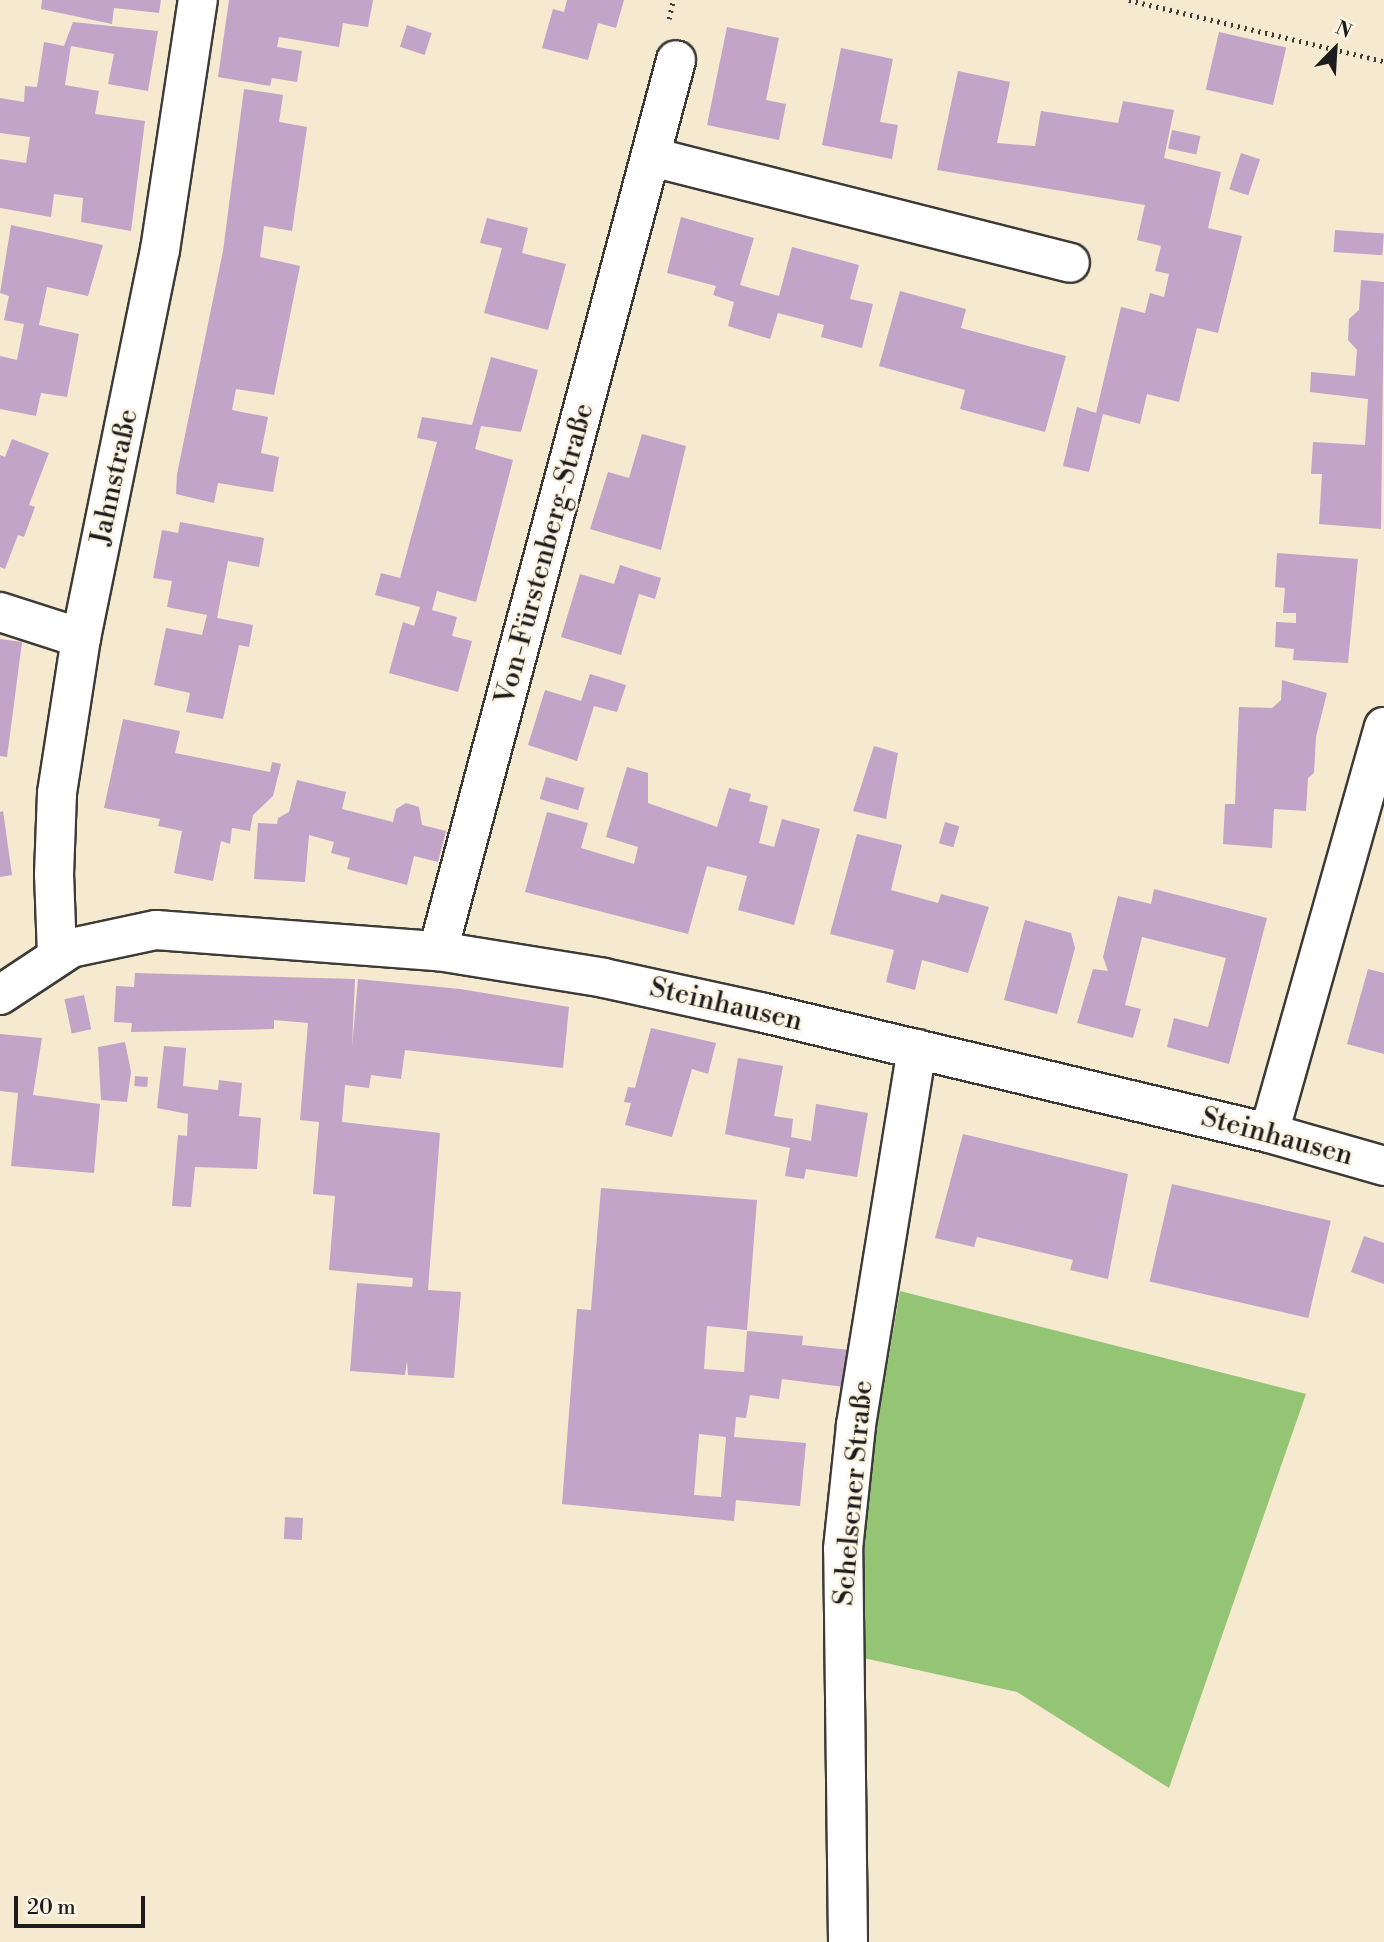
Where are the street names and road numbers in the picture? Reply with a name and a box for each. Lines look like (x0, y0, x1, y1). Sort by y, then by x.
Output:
street label: Von-Fürstenberg-Straße (489, 400, 601, 708)
street label: Jahnstraße (84, 406, 146, 548)
street label: Steinhausen (646, 971, 806, 1039)
street label: Steinhausen (1197, 1101, 1357, 1173)
street label: Schelsener Straße (827, 1379, 881, 1607)

